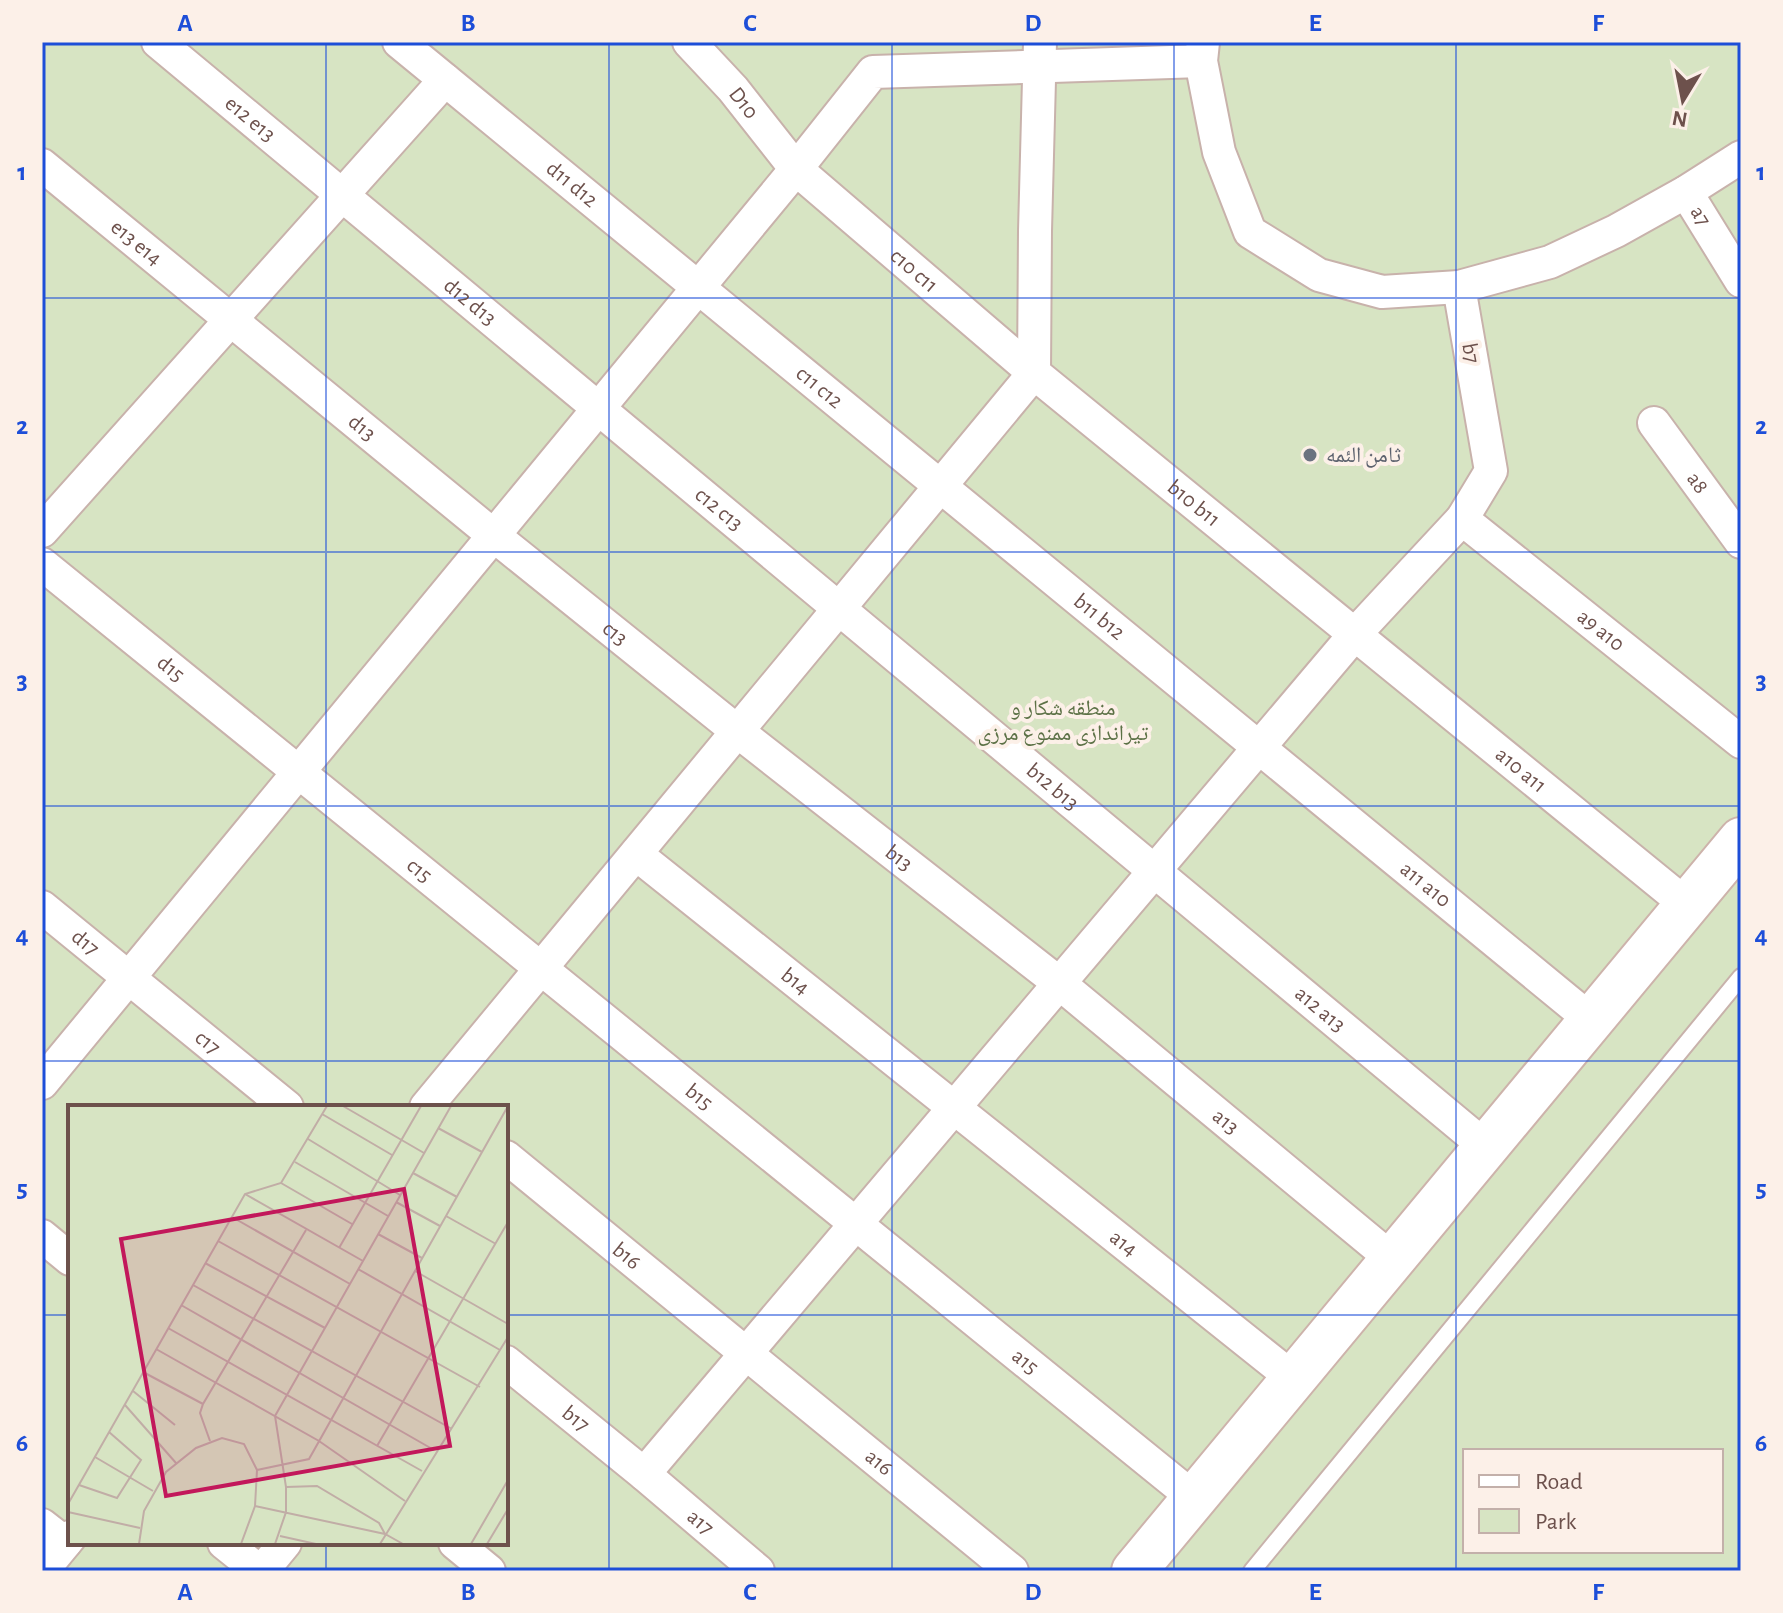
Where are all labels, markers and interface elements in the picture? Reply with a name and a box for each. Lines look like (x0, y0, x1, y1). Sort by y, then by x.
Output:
text: A (177, 10, 193, 36)
text: B (460, 10, 476, 36)
text: C (743, 10, 757, 36)
text: D (1024, 10, 1042, 36)
text: E (1308, 10, 1322, 36)
text: F (1592, 10, 1605, 36)
north arrow (1643, 60, 1723, 140)
street label: D10 (725, 83, 763, 123)
street label: e12 e13 (221, 92, 280, 146)
text: N (1670, 107, 1689, 131)
street label: d11 d12 (542, 157, 602, 211)
text: 1 (17, 159, 27, 185)
text: 1 (1756, 159, 1766, 185)
street label: a7 (1686, 202, 1715, 230)
street label: e13 e14 (107, 215, 166, 270)
street label: c10 c11 (886, 244, 942, 297)
street label: d12 d13 (440, 274, 500, 330)
street label: b7 (1458, 341, 1484, 365)
street label: c11 c12 (792, 362, 847, 412)
street label: d13 (344, 410, 380, 445)
text: 2 (16, 413, 28, 439)
text: 2 (1755, 413, 1767, 439)
place label: ثامن الئمه (1326, 444, 1401, 468)
marker: ثامن الئمه (1301, 446, 1319, 464)
street label: a8 (1683, 468, 1713, 498)
street label: b10 b11 (1164, 476, 1224, 531)
street label: c12 c13 (691, 483, 747, 535)
street label: b11 b12 (1070, 589, 1129, 644)
street label: a9 a10 (1573, 605, 1629, 655)
street label: c13 (598, 617, 632, 650)
street label: d15 (153, 651, 189, 686)
text: 3 (16, 668, 28, 694)
text: 3 (1755, 668, 1767, 694)
park label: منطقه شکار و تیراندازی ممنوع مرزی (978, 697, 1149, 746)
street label: a10 a11 (1492, 743, 1551, 797)
street label: b12 b13 (1022, 759, 1083, 814)
street label: b13 (881, 840, 917, 875)
street label: c15 (403, 854, 436, 887)
street label: a11 a10 (1396, 857, 1455, 911)
text: 4 (15, 922, 29, 948)
text: 4 (1754, 922, 1768, 948)
street label: d17 (68, 925, 103, 960)
street label: b14 (777, 963, 814, 999)
street label: a12 a13 (1291, 982, 1350, 1036)
street label: c17 (191, 1026, 225, 1059)
street label: b15 (681, 1079, 717, 1114)
street label: a13 (1209, 1104, 1243, 1138)
inset map (68, 1105, 508, 1545)
text: 5 (16, 1176, 28, 1202)
text: 5 (1755, 1176, 1767, 1202)
street label: a14 (1106, 1226, 1142, 1261)
street label: b16 (608, 1238, 645, 1274)
street label: a15 (1008, 1344, 1043, 1378)
street label: b17 (558, 1401, 594, 1436)
text: 6 (16, 1430, 28, 1456)
text: 6 (1755, 1430, 1767, 1456)
street label: a16 (861, 1445, 897, 1480)
legend (1463, 1449, 1723, 1553)
text: Road (1535, 1470, 1583, 1494)
street label: a17 (683, 1505, 718, 1539)
text: Park (1535, 1510, 1576, 1534)
text: A (177, 1579, 193, 1605)
text: B (460, 1579, 476, 1605)
text: C (743, 1579, 757, 1605)
text: D (1024, 1579, 1042, 1605)
text: E (1308, 1579, 1322, 1605)
text: F (1592, 1579, 1605, 1605)

